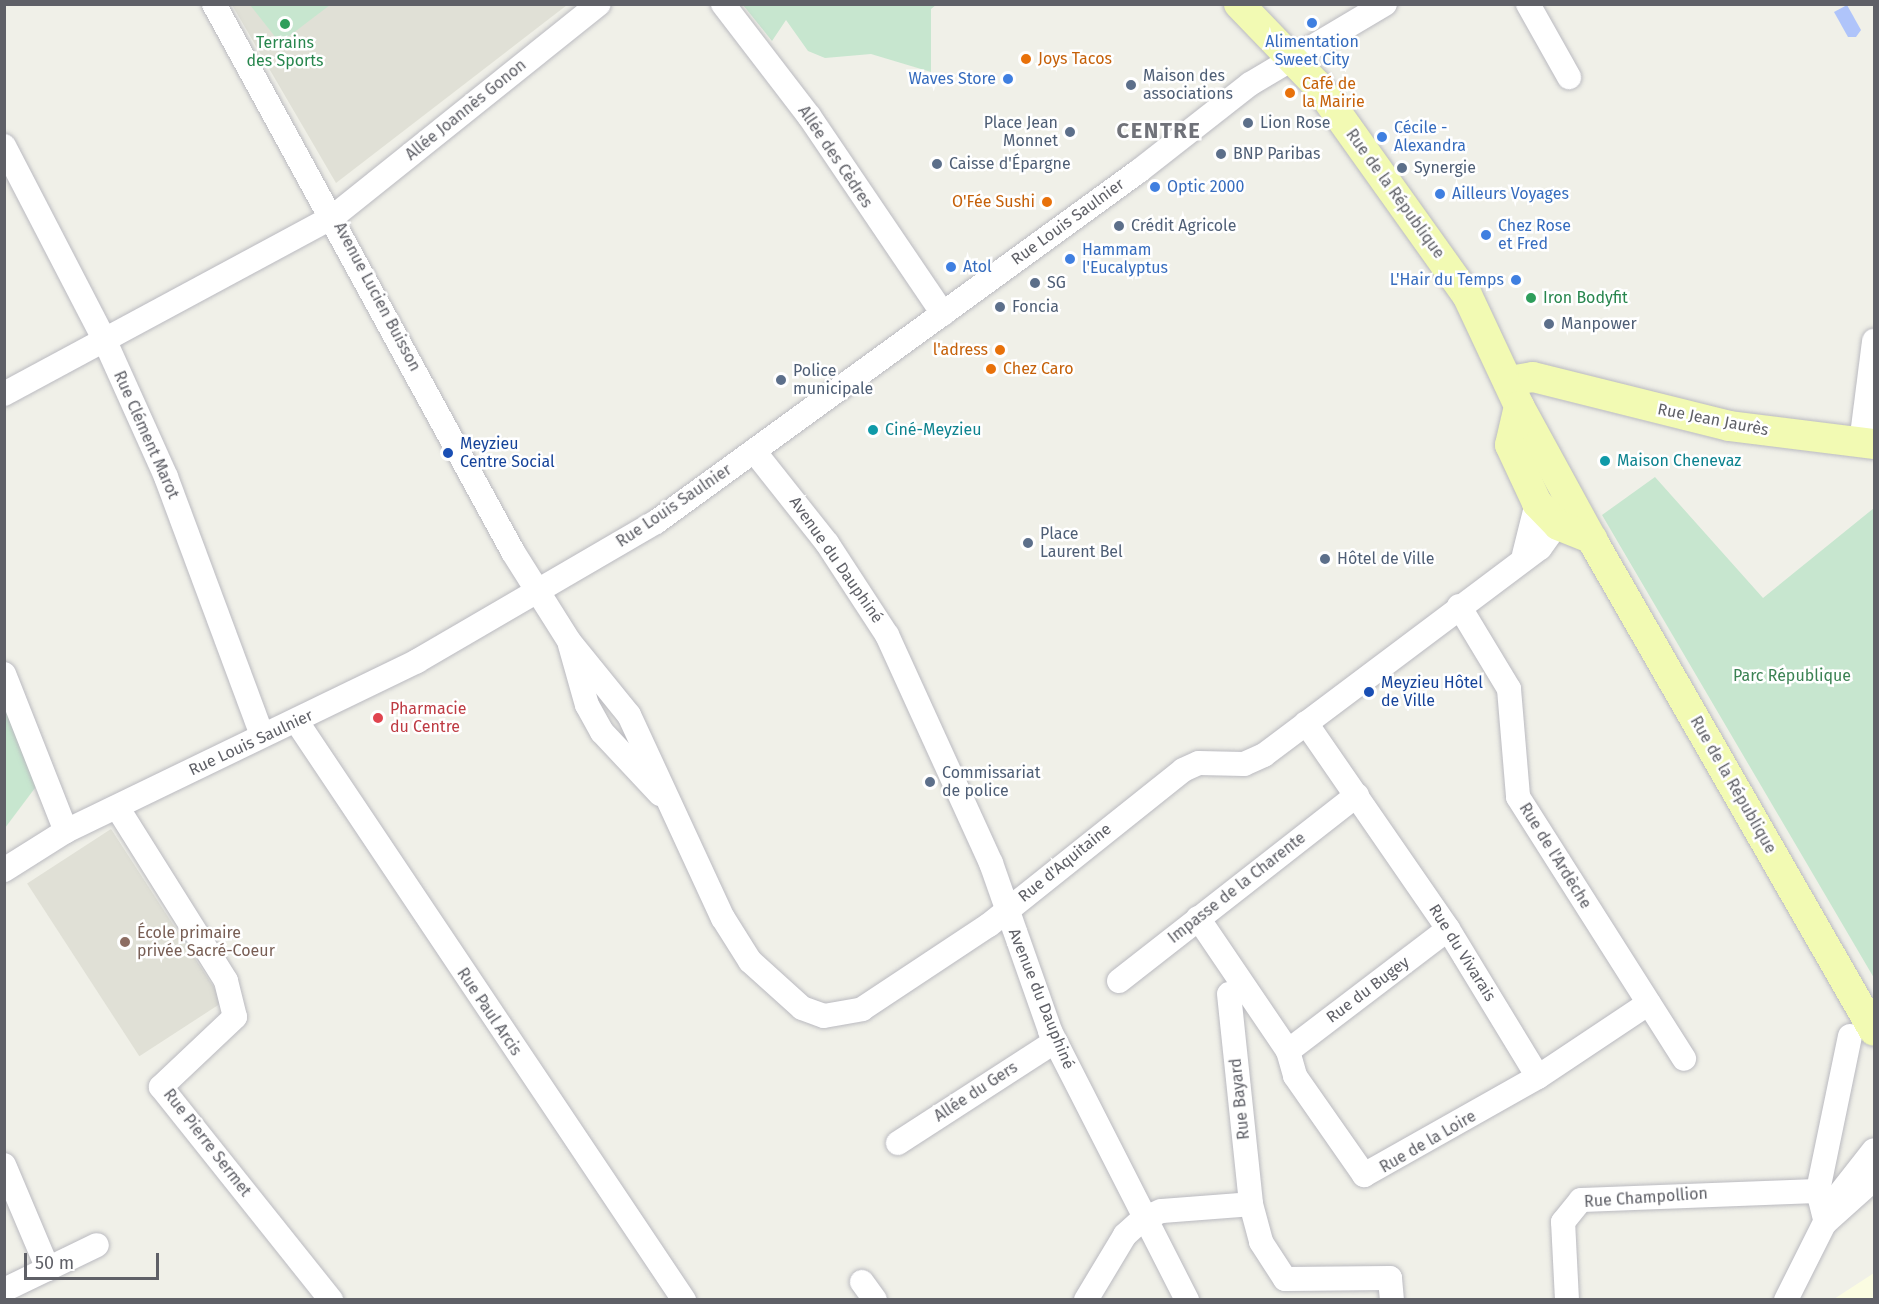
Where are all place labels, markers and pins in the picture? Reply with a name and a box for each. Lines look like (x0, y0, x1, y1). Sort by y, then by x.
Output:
marker: Alimentation Sweet City (1305, 16, 1319, 30)
marker: Terrains des Sports (278, 17, 292, 31)
place label: Alimentation Sweet City (1265, 32, 1359, 70)
place label: Terrains des Sports (247, 33, 323, 71)
place label: Joys Tacos (1038, 49, 1112, 69)
marker: Joys Tacos (1019, 52, 1033, 66)
place label: Maison des associations (1143, 66, 1233, 104)
place label: Waves Store (909, 69, 996, 89)
marker: Waves Store (1001, 72, 1015, 86)
place label: Café de la Mairie (1302, 74, 1365, 112)
marker: Maison des associations (1124, 78, 1138, 92)
marker: Café de la Mairie (1283, 86, 1297, 100)
place label: Place Jean Monnet (984, 113, 1058, 151)
place label: Lion Rose (1260, 113, 1330, 133)
marker: Lion Rose (1241, 116, 1255, 130)
place label: Cécile - Alexandra (1394, 118, 1466, 156)
marker: Place Jean Monnet (1063, 125, 1077, 139)
marker: Cécile - Alexandra (1375, 130, 1389, 144)
place label: BNP Paribas (1233, 144, 1320, 164)
marker: BNP Paribas (1214, 147, 1228, 161)
place label: Caisse d'Épargne (949, 154, 1071, 174)
marker: Caisse d'Épargne (930, 157, 944, 171)
place label: Synergie (1414, 158, 1476, 178)
marker: Synergie (1395, 161, 1409, 175)
place label: Optic 2000 (1167, 177, 1244, 197)
marker: Optic 2000 (1148, 180, 1162, 194)
place label: Ailleurs Voyages (1452, 184, 1569, 204)
marker: Ailleurs Voyages (1433, 187, 1447, 201)
place label: O'Fée Sushi (952, 192, 1035, 212)
marker: O'Fée Sushi (1040, 195, 1054, 209)
place label: Crédit Agricole (1131, 216, 1236, 236)
place label: Chez Rose et Fred (1498, 216, 1571, 254)
marker: Crédit Agricole (1112, 219, 1126, 233)
marker: Chez Rose et Fred (1479, 228, 1493, 242)
place label: Hammam l'Eucalyptus (1082, 240, 1168, 278)
marker: Hammam l'Eucalyptus (1063, 252, 1077, 266)
place label: Atol (963, 257, 992, 277)
marker: Atol (944, 260, 958, 274)
place label: L'Hair du Temps (1390, 270, 1504, 290)
place label: SG (1047, 273, 1066, 293)
marker: L'Hair du Temps (1509, 273, 1523, 287)
marker: SG (1028, 276, 1042, 290)
place label: Iron Bodyfit (1543, 288, 1628, 308)
marker: Iron Bodyfit (1524, 291, 1538, 305)
place label: Foncia (1012, 297, 1059, 317)
marker: Foncia (993, 300, 1007, 314)
place label: Manpower (1561, 314, 1637, 334)
marker: Manpower (1542, 317, 1556, 331)
place label: l'adress (933, 340, 988, 360)
marker: l'adress (993, 343, 1007, 357)
place label: Chez Caro (1003, 359, 1074, 379)
place label: Police municipale (793, 361, 873, 399)
marker: Chez Caro (984, 362, 998, 376)
marker: Police municipale (774, 373, 788, 387)
place label: Ciné-Meyzieu (885, 420, 982, 440)
marker: Ciné-Meyzieu (866, 423, 880, 437)
place label: Meyzieu Centre Social (460, 434, 555, 472)
marker: Meyzieu Centre Social (441, 446, 455, 460)
place label: Maison Chenevaz (1617, 451, 1741, 471)
marker: Maison Chenevaz (1598, 454, 1612, 468)
place label: Place Laurent Bel (1040, 524, 1123, 562)
marker: Place Laurent Bel (1021, 536, 1035, 550)
place label: Hôtel de Ville (1337, 549, 1434, 569)
marker: Hôtel de Ville (1318, 552, 1332, 566)
place label: Meyzieu Hôtel de Ville (1381, 673, 1483, 711)
marker: Meyzieu Hôtel de Ville (1362, 685, 1376, 699)
place label: Pharmacie du Centre (390, 699, 467, 737)
marker: Pharmacie du Centre (371, 711, 385, 725)
place label: Commissariat de police (942, 763, 1040, 801)
marker: Commissariat de police (923, 775, 937, 789)
place label: École primaire privée Sacré-Coeur (137, 923, 275, 961)
marker: École primaire privée Sacré-Coeur (118, 935, 132, 949)

